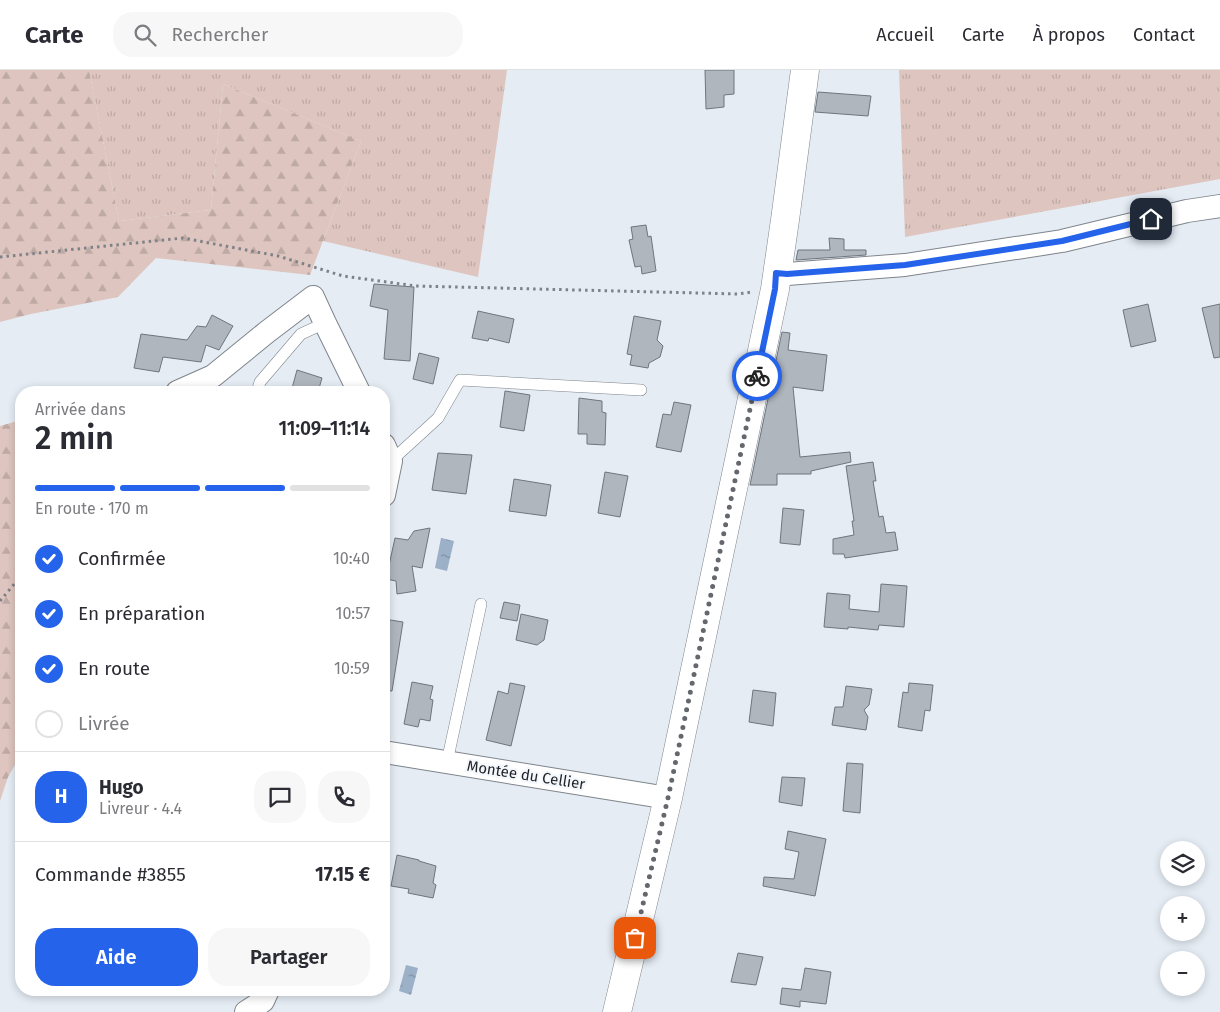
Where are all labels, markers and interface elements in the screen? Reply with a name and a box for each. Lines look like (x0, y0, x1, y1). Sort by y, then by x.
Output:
search box (113, 12, 463, 57)
text: Carte (25, 21, 83, 49)
icon: search (131, 21, 159, 49)
text: Rechercher (171, 23, 268, 46)
text: Accueil (876, 24, 934, 46)
text: Carte (962, 24, 1005, 46)
text: À propos (1033, 24, 1105, 46)
text: Contact (1133, 24, 1195, 46)
pin (1130, 198, 1172, 240)
icon: home (1137, 205, 1165, 233)
courier (732, 351, 782, 401)
icon: bike (743, 362, 771, 390)
text: Arrivée dans (35, 400, 126, 419)
text: 11:09–11:14 (278, 417, 370, 440)
text: 2 min (35, 419, 114, 457)
text: En route · 170 m (35, 499, 149, 518)
icon: check (35, 545, 63, 573)
text: Confirmée (78, 547, 166, 570)
text: 10:40 (333, 549, 370, 568)
icon: check (35, 600, 63, 628)
text: En préparation (78, 602, 205, 625)
text: 10:57 (336, 604, 370, 623)
icon: check (35, 655, 63, 683)
text: En route (78, 657, 150, 680)
text: 10:59 (334, 659, 370, 678)
text: Livrée (78, 712, 130, 735)
street label: Montée du Cellier (465, 757, 587, 793)
button: chat (254, 771, 306, 823)
button: phone (318, 771, 370, 823)
text: Hugo (99, 776, 144, 799)
text: H (55, 785, 67, 808)
text: Livreur · 4.4 (99, 799, 182, 818)
map controls (1160, 841, 1205, 996)
button: layers (1160, 841, 1205, 886)
text: Commande #3855 (35, 863, 186, 886)
text: 17.15 € (315, 863, 370, 886)
button: + (1160, 896, 1205, 941)
pin (614, 917, 656, 959)
icon: bag (621, 924, 649, 952)
button: Aide (35, 928, 198, 986)
button: Partager (208, 928, 370, 986)
button: − (1160, 951, 1205, 996)

